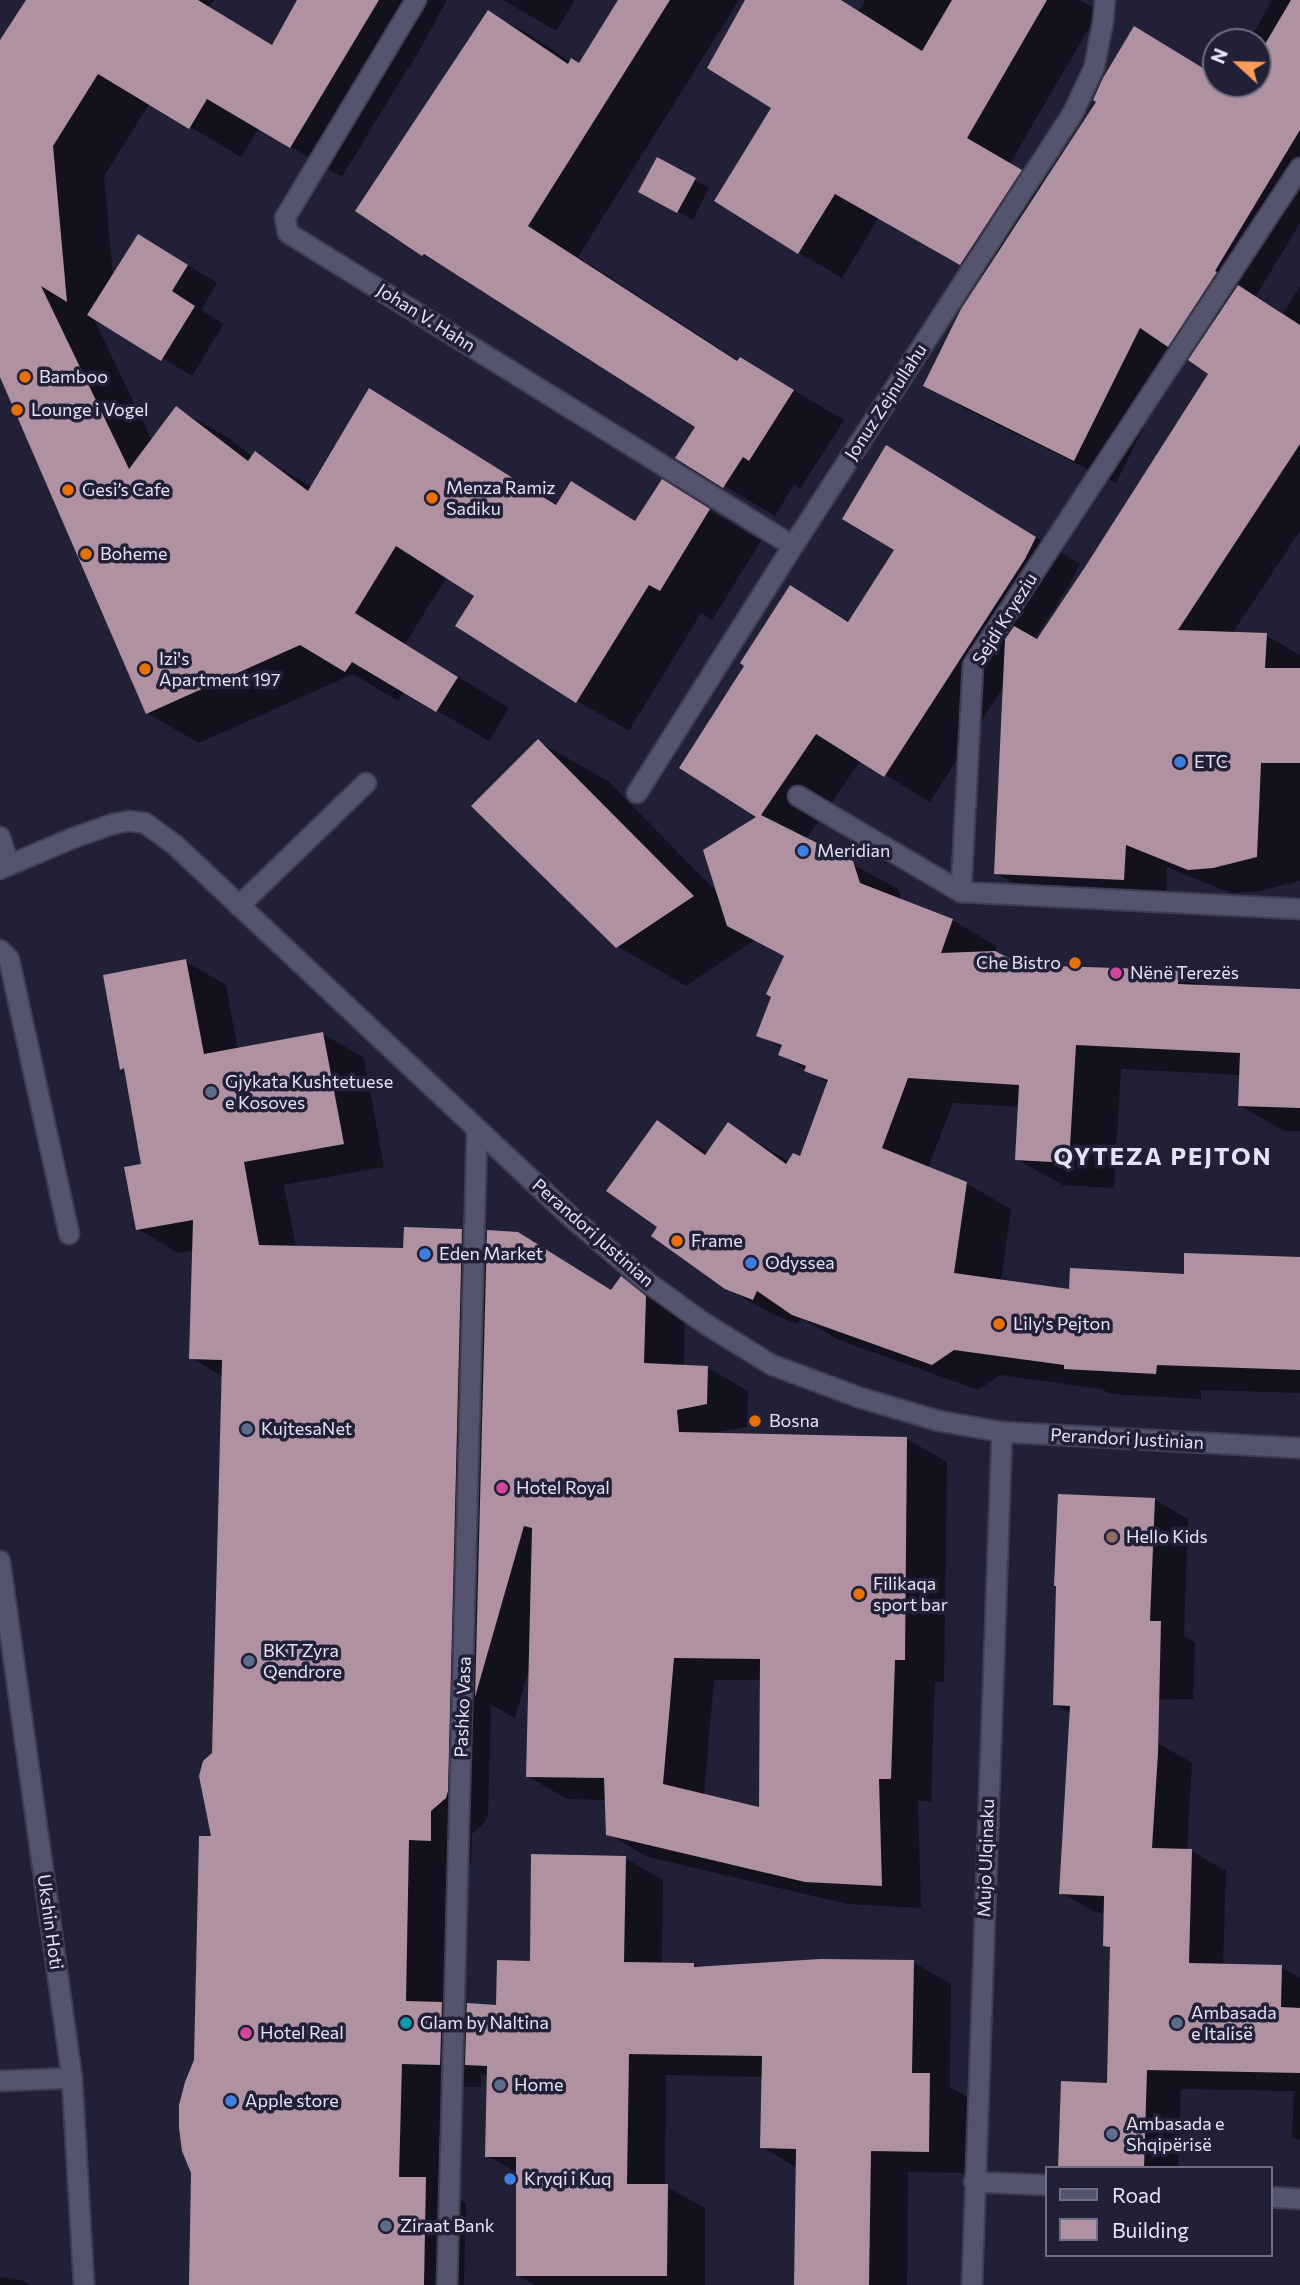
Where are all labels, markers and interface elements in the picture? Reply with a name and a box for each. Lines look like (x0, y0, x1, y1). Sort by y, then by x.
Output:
north arrow (1202, 28, 1272, 98)
text: N (1206, 45, 1232, 67)
street label: Johan V. Hahn (373, 279, 479, 357)
street label: Jonuz Zejnullahu (840, 340, 932, 464)
place label: Bamboo (39, 366, 108, 388)
marker: Bamboo (17, 369, 33, 385)
place label: Lounge i Vogel (31, 399, 149, 421)
marker: Lounge i Vogel (9, 402, 25, 418)
place label: Menza Ramiz Sadiku (446, 477, 556, 520)
place label: Gesi’s Cafe (82, 479, 170, 501)
marker: Gesi’s Cafe (60, 482, 76, 498)
marker: Menza Ramiz Sadiku (424, 490, 440, 506)
place label: Boheme (100, 543, 167, 565)
marker: Boheme (78, 546, 94, 562)
street label: Sejdi Kryeziu (968, 569, 1042, 669)
place label: Izi's Apartment 197 (159, 648, 280, 690)
marker: Izi's Apartment 197 (137, 661, 153, 677)
place label: ETC (1194, 751, 1228, 773)
marker: ETC (1172, 754, 1188, 770)
place label: Meridian (817, 840, 890, 862)
marker: Meridian (795, 843, 811, 859)
place label: Che Bistro (976, 952, 1061, 974)
marker: Che Bistro (1067, 955, 1083, 971)
place label: Nënë Terezës (1130, 962, 1239, 984)
marker: Nënë Terezës (1108, 965, 1124, 981)
place label: Gjykata Kushtetuese e Kosoves (225, 1071, 393, 1114)
marker: Gjykata Kushtetuese e Kosoves (203, 1084, 219, 1100)
district label: QYTEZA PEJTON (1055, 1143, 1271, 1171)
street label: Perandori Justinian (528, 1174, 658, 1292)
place label: Frame (691, 1230, 743, 1252)
marker: Frame (669, 1233, 685, 1249)
place label: Eden Market (439, 1243, 543, 1265)
marker: Eden Market (417, 1246, 433, 1262)
place label: Odyssea (765, 1252, 835, 1274)
marker: Odyssea (743, 1255, 759, 1271)
place label: Lily's Pejton (1013, 1313, 1110, 1335)
marker: Lily's Pejton (991, 1316, 1007, 1332)
place label: Bosna (769, 1410, 819, 1432)
marker: Bosna (747, 1413, 763, 1429)
place label: KujtesaNet (261, 1418, 352, 1440)
marker: KujtesaNet (239, 1421, 255, 1437)
street label: Perandori Justinian (1050, 1424, 1204, 1454)
place label: Hotel Royal (516, 1477, 610, 1499)
marker: Hotel Royal (494, 1480, 510, 1496)
place label: Hello Kids (1126, 1526, 1208, 1548)
marker: Hello Kids (1104, 1529, 1120, 1545)
place label: Filikaqa sport bar (873, 1573, 948, 1616)
marker: Filikaqa sport bar (851, 1586, 867, 1602)
place label: BKT Zyra Qendrore (263, 1640, 342, 1682)
marker: BKT Zyra Qendrore (241, 1653, 257, 1669)
street label: Pashko Vasa (450, 1656, 476, 1758)
street label: Mujo Ulqinaku (973, 1798, 999, 1918)
street label: Ukshin Hoti (33, 1873, 67, 1971)
place label: Ambasada e Italisë (1191, 2002, 1277, 2044)
place label: Glam by Naltina (420, 2012, 549, 2034)
marker: Glam by Naltina (398, 2015, 414, 2031)
marker: Ambasada e Italisë (1169, 2015, 1185, 2031)
place label: Hotel Real (260, 2022, 344, 2044)
marker: Hotel Real (238, 2025, 254, 2041)
place label: Home (514, 2074, 563, 2096)
marker: Home (492, 2077, 508, 2093)
place label: Apple store (245, 2090, 339, 2112)
marker: Apple store (223, 2093, 239, 2109)
place label: Ambasada e Shqipërisë (1126, 2113, 1225, 2156)
marker: Ambasada e Shqipërisë (1104, 2126, 1120, 2142)
legend (1044, 2166, 1272, 2257)
place label: Kryqi i Kuq (524, 2168, 611, 2190)
marker: Kryqi i Kuq (502, 2171, 518, 2187)
text: Road (1112, 2182, 1161, 2207)
place label: Ziraat Bank (400, 2215, 494, 2237)
text: Building (1112, 2217, 1189, 2242)
marker: Ziraat Bank (378, 2218, 394, 2234)

